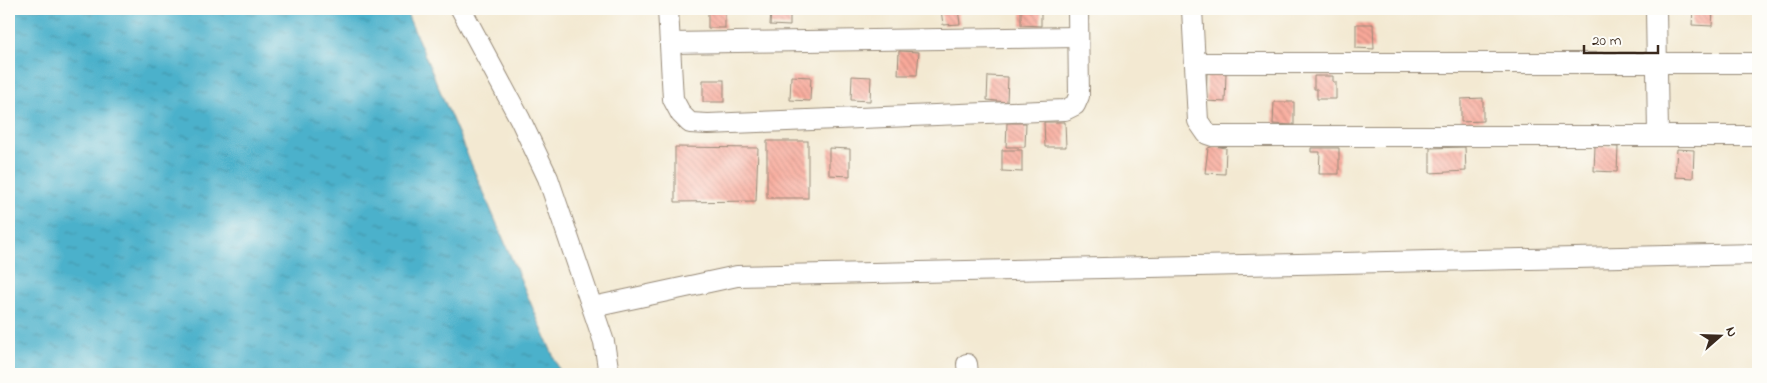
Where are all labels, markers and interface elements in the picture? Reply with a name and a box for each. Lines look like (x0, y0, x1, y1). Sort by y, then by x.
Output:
scale bar (1584, 22, 1658, 54)
text: 20 m (1592, 30, 1622, 52)
north arrow (1694, 310, 1744, 360)
text: N (1719, 324, 1742, 340)

